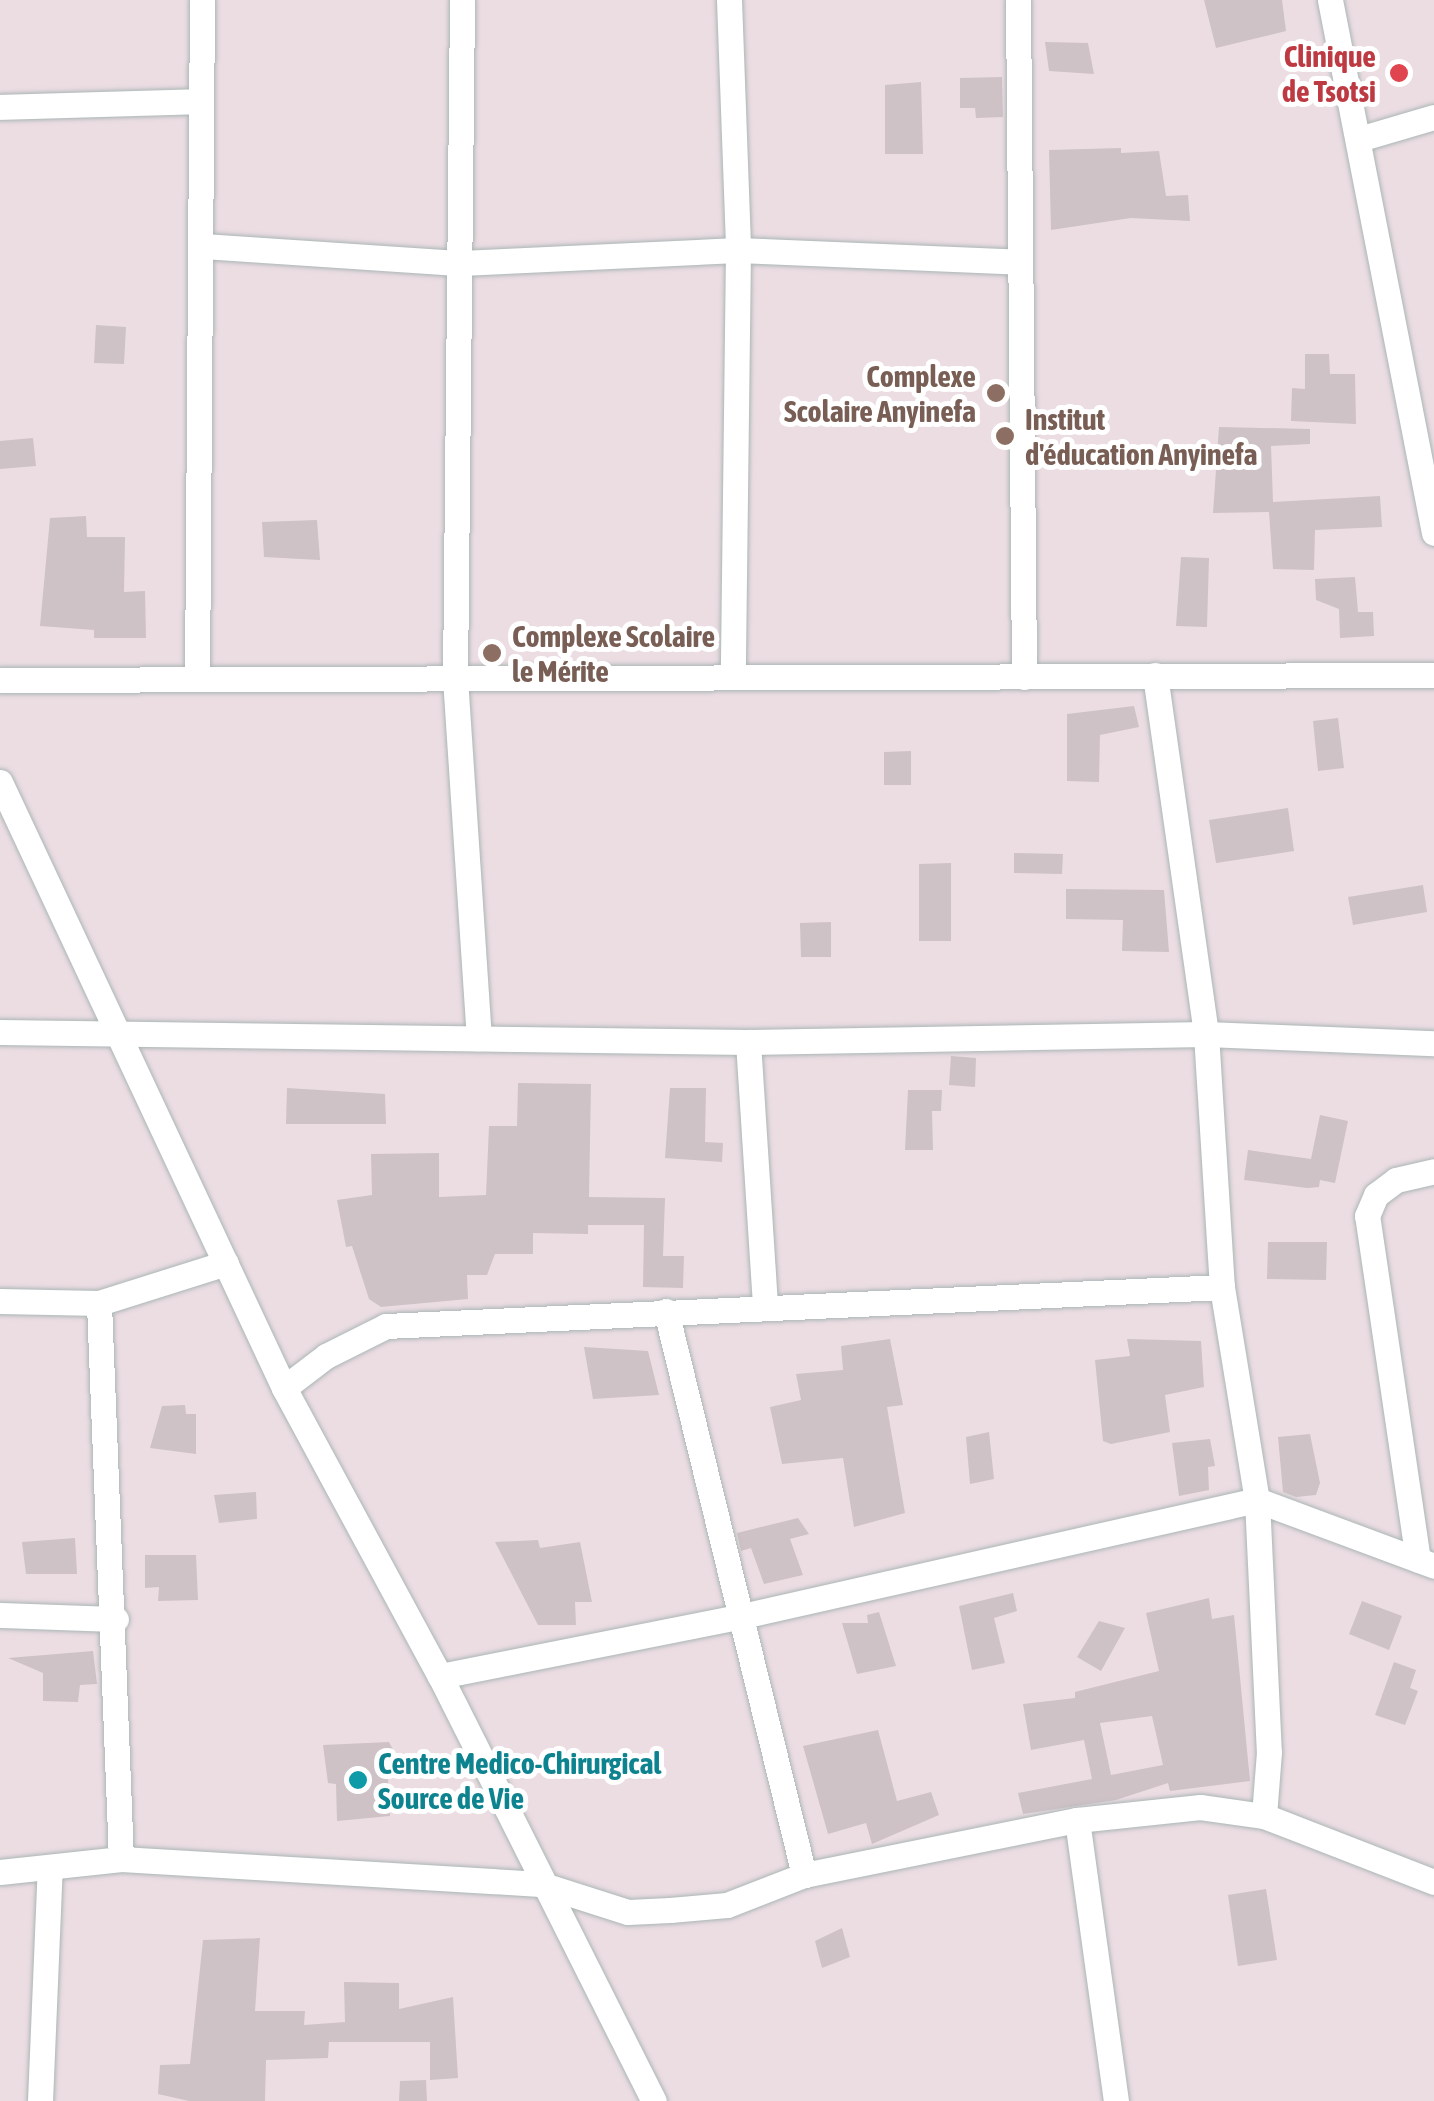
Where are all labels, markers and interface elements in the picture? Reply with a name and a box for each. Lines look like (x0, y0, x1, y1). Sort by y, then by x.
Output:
place label: Clinique de Tsotsi (1282, 38, 1376, 108)
marker: Clinique de Tsotsi (1386, 60, 1412, 86)
place label: Complexe Scolaire Anyinefa (784, 358, 976, 428)
marker: Complexe Scolaire Anyinefa (985, 382, 1007, 404)
place label: Institut d'éducation Anyinefa (1025, 401, 1257, 472)
marker: Institut d'éducation Anyinefa (994, 425, 1016, 447)
place label: Complexe Scolaire le Mérite (512, 618, 715, 688)
marker: Complexe Scolaire le Mérite (481, 642, 503, 664)
place label: Centre Medico-Chirurgical Source de Vie (378, 1745, 661, 1816)
marker: Centre Medico-Chirurgical Source de Vie (347, 1769, 369, 1791)

